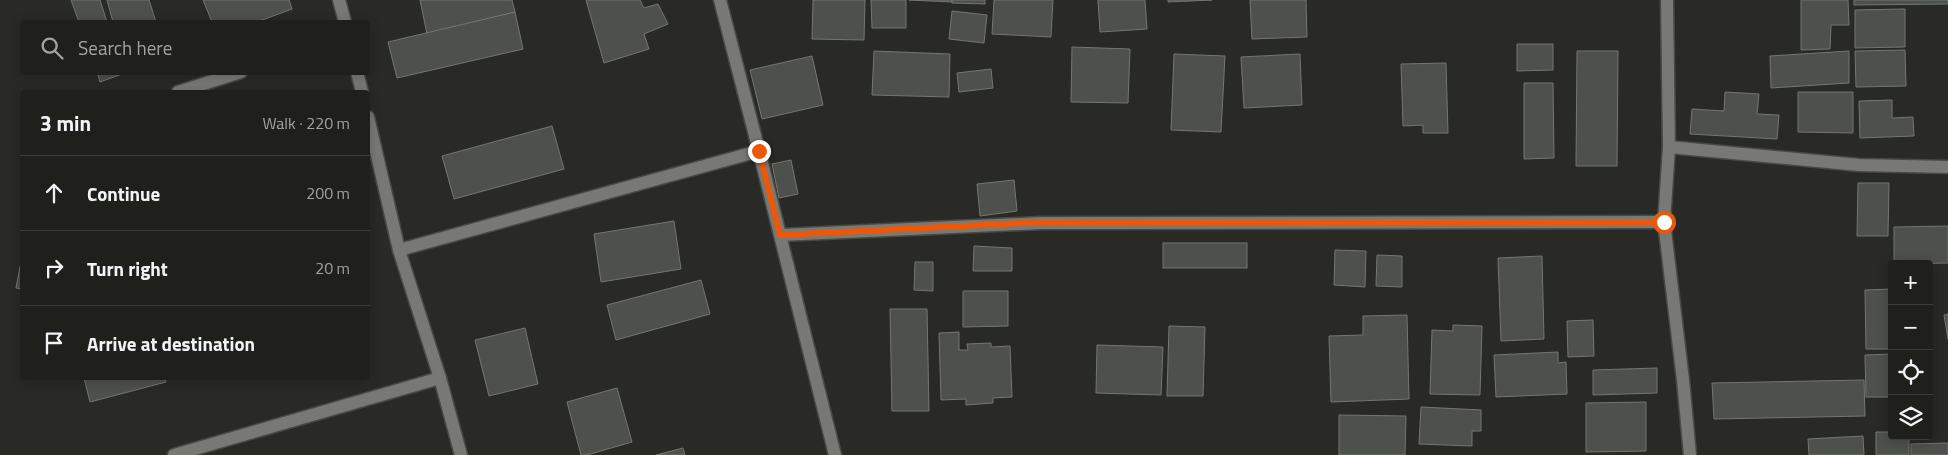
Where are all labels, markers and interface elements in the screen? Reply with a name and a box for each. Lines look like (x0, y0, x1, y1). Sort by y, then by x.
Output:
search box (20, 20, 370, 75)
text: Search here (78, 33, 172, 62)
icon: search (38, 34, 66, 62)
text: 3 min (40, 107, 91, 139)
text: Walk · 220 m (262, 111, 350, 135)
route end (748, 140, 771, 163)
icon: ahead (40, 179, 68, 207)
text: Continue (87, 179, 160, 208)
text: 200 m (306, 181, 350, 205)
route start (1653, 211, 1676, 234)
icon: right (40, 254, 68, 282)
text: Turn right (87, 254, 168, 283)
text: 20 m (315, 256, 350, 280)
map controls (1888, 260, 1933, 440)
button: + (1888, 260, 1933, 305)
button: − (1888, 305, 1933, 350)
icon: arrive (40, 329, 68, 357)
text: Arrive at destination (87, 329, 255, 358)
button: locate (1888, 350, 1933, 395)
button: layers (1888, 395, 1933, 440)

